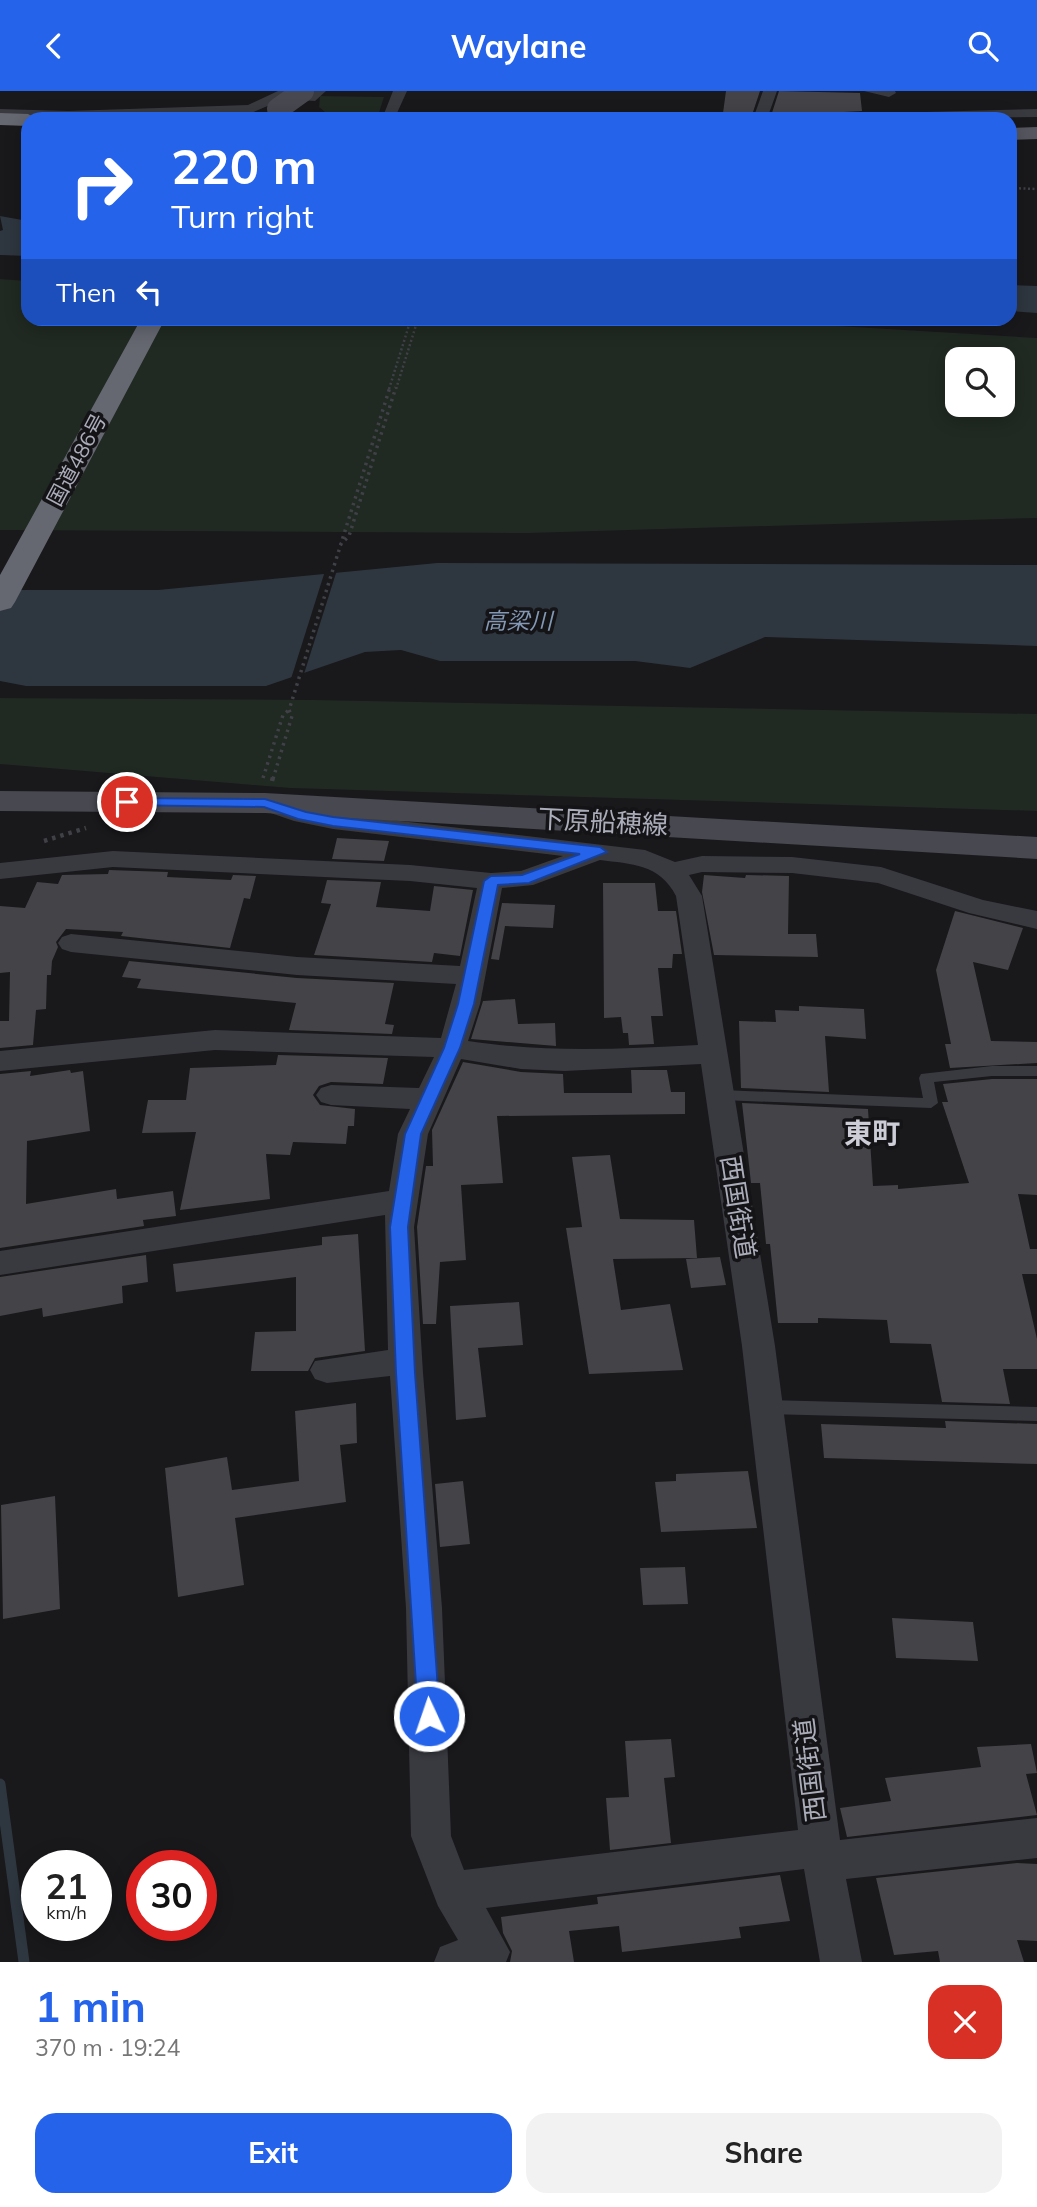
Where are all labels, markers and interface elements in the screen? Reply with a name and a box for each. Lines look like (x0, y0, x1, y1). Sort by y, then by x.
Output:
text: Waylane (450, 26, 587, 66)
icon: back (35, 27, 73, 65)
icon: search (964, 27, 1002, 65)
text: 220 m (171, 135, 317, 196)
icon: right (56, 140, 147, 231)
text: Turn right (171, 196, 314, 236)
icon: left (130, 273, 168, 311)
text: Then (56, 276, 116, 309)
map controls (945, 347, 1015, 417)
button: search (945, 347, 1015, 417)
street label: 国道486号 (41, 409, 111, 510)
water label: 高梁川 (484, 606, 556, 635)
pin (97, 772, 157, 832)
icon: arrive (108, 783, 146, 821)
street label: 下原船穂線 (537, 802, 669, 841)
district label: 東町 (844, 1115, 900, 1150)
street label: 西国街道 (714, 1153, 763, 1261)
position arrow (392, 1679, 466, 1753)
street label: 西国街道 (787, 1716, 832, 1824)
speed limit sign: 30 (126, 1850, 217, 1941)
text: 21 (45, 1864, 88, 1908)
text: km/h (46, 1901, 87, 1924)
text: 1 min (35, 1980, 146, 2033)
button: close (928, 1985, 1002, 2059)
text: 370 m · 19:24 (35, 2033, 180, 2062)
button: Exit (35, 2113, 512, 2193)
button: Share (526, 2113, 1002, 2193)

